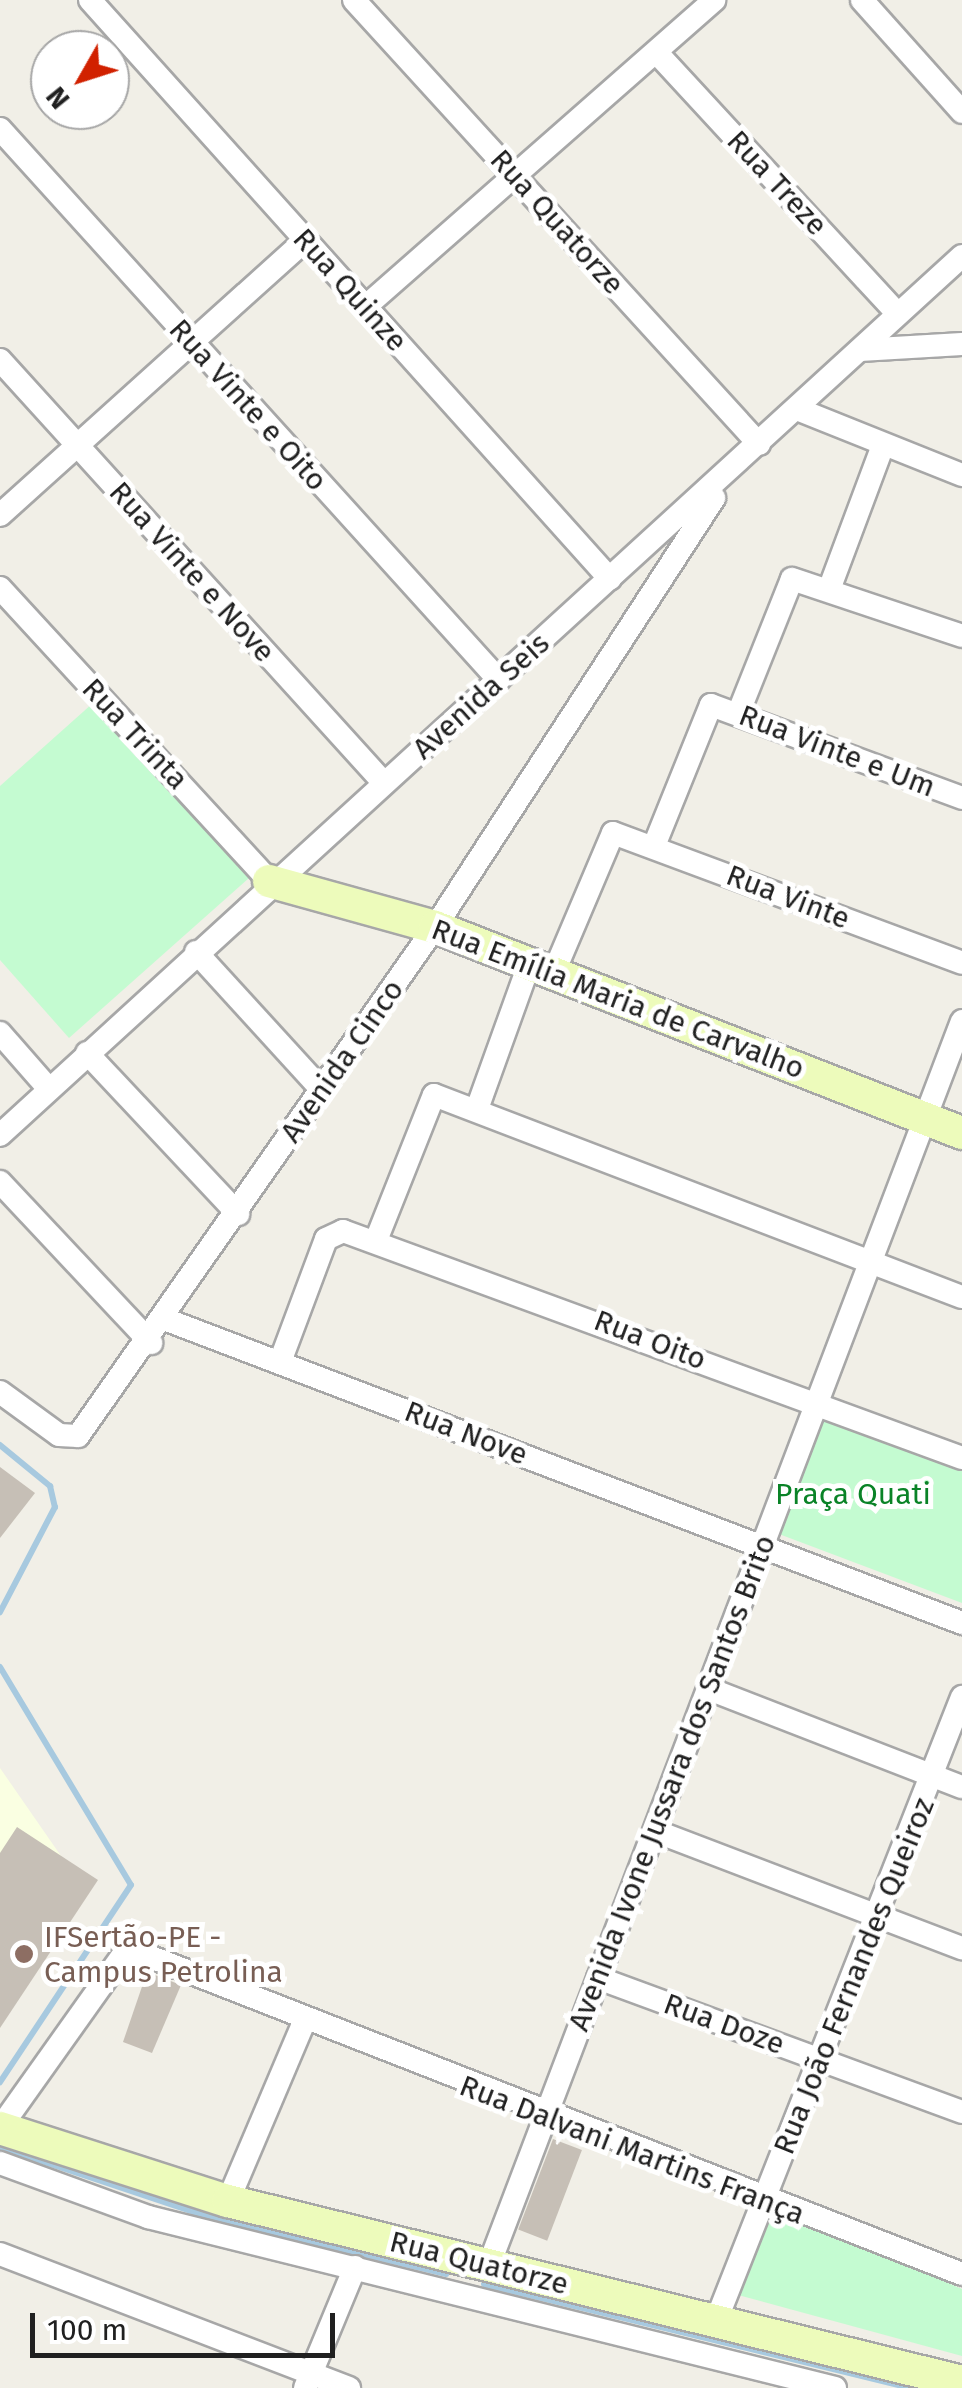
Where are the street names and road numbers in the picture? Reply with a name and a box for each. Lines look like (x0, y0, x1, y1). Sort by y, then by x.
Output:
street label: Rua Treze (719, 123, 835, 243)
street label: Rua Quatorze (482, 142, 632, 302)
street label: Rua Quinze (285, 221, 415, 359)
street label: Rua Vinte e Oito (161, 312, 335, 498)
street label: Rua Vinte e Nove (102, 474, 282, 670)
street label: Avenida Seis (405, 625, 557, 767)
street label: Rua Trinta (74, 671, 196, 797)
street label: Rua Vinte e Um (734, 697, 940, 805)
street label: Rua Vinte (721, 857, 855, 937)
street label: Rua Emília Maria de Carvalho (427, 911, 809, 1087)
street label: Avenida Cinco (273, 973, 411, 1149)
street label: Rua Oito (589, 1302, 711, 1378)
street label: Rua Nove (399, 1393, 533, 1473)
street label: Avenida Ivone Jussara dos Santos Brito (561, 1530, 783, 2036)
street label: Rua João Fernandes Queiroz (766, 1792, 942, 2160)
street label: Rua Doze (659, 1986, 789, 2062)
street label: Rua Dalvani Martins França (454, 2068, 810, 2232)
street label: Rua Quatorze (386, 2223, 572, 2303)

